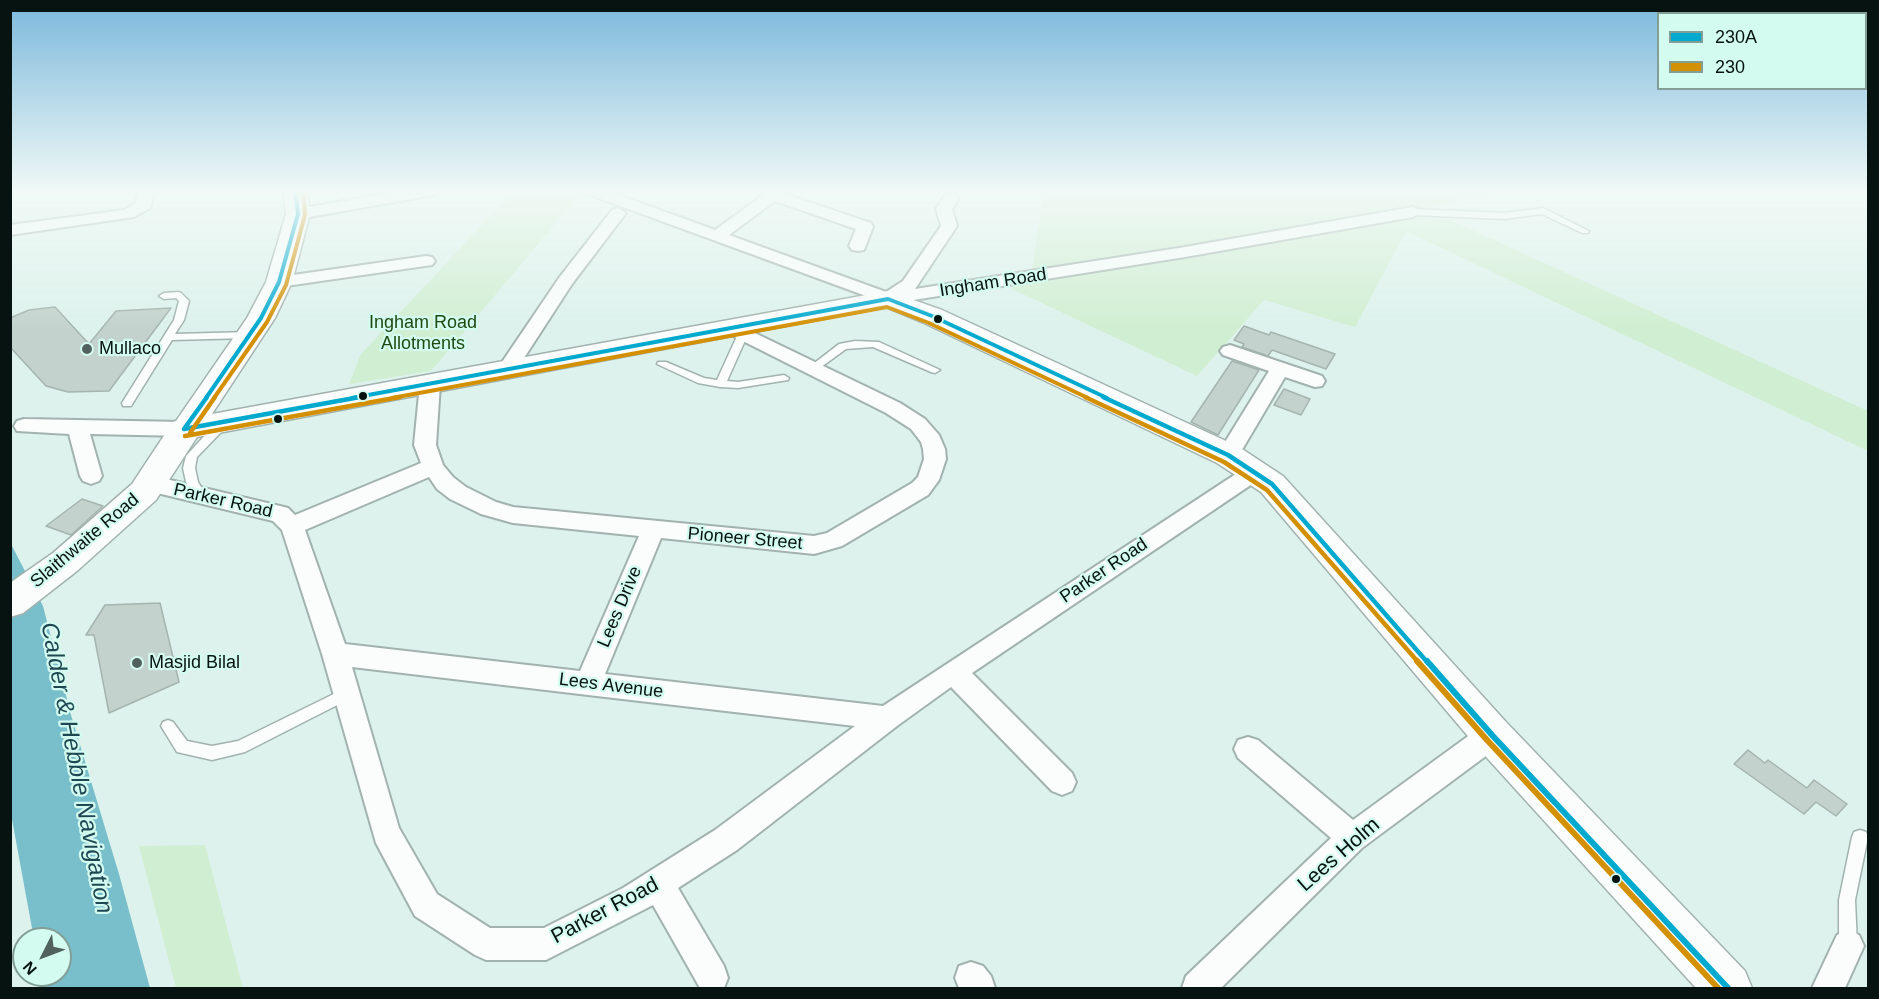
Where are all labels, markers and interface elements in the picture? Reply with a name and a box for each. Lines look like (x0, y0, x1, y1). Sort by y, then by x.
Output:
legend (1657, 12, 1867, 90)
text: 230A (1715, 27, 1757, 47)
text: 230 (1715, 57, 1745, 77)
street label: Ingham Road (938, 264, 1048, 302)
park label: Ingham Road Allotments (369, 312, 477, 354)
unlabelled marker (932, 313, 944, 325)
place label: Mullaco (99, 338, 161, 360)
marker: Mullaco (80, 342, 94, 356)
unlabelled marker (357, 390, 369, 402)
unlabelled marker (272, 413, 284, 425)
street label: Parker Road (171, 479, 275, 523)
street label: Slaithwaite Road (26, 489, 144, 593)
street label: Pioneer Street (687, 523, 803, 555)
street label: Parker Road (1056, 534, 1152, 608)
street label: Lees Drive (593, 563, 647, 651)
water label: Calder & Hebble Navigation (34, 620, 118, 916)
place label: Masjid Bilal (149, 652, 240, 674)
marker: Masjid Bilal (130, 656, 144, 670)
street label: Lees Avenue (558, 669, 664, 703)
street label: Lees Holm (1293, 813, 1385, 897)
street label: Parker Road (547, 872, 663, 950)
unlabelled marker (1610, 873, 1622, 885)
north arrow (12, 927, 72, 987)
text: N (20, 958, 40, 978)

